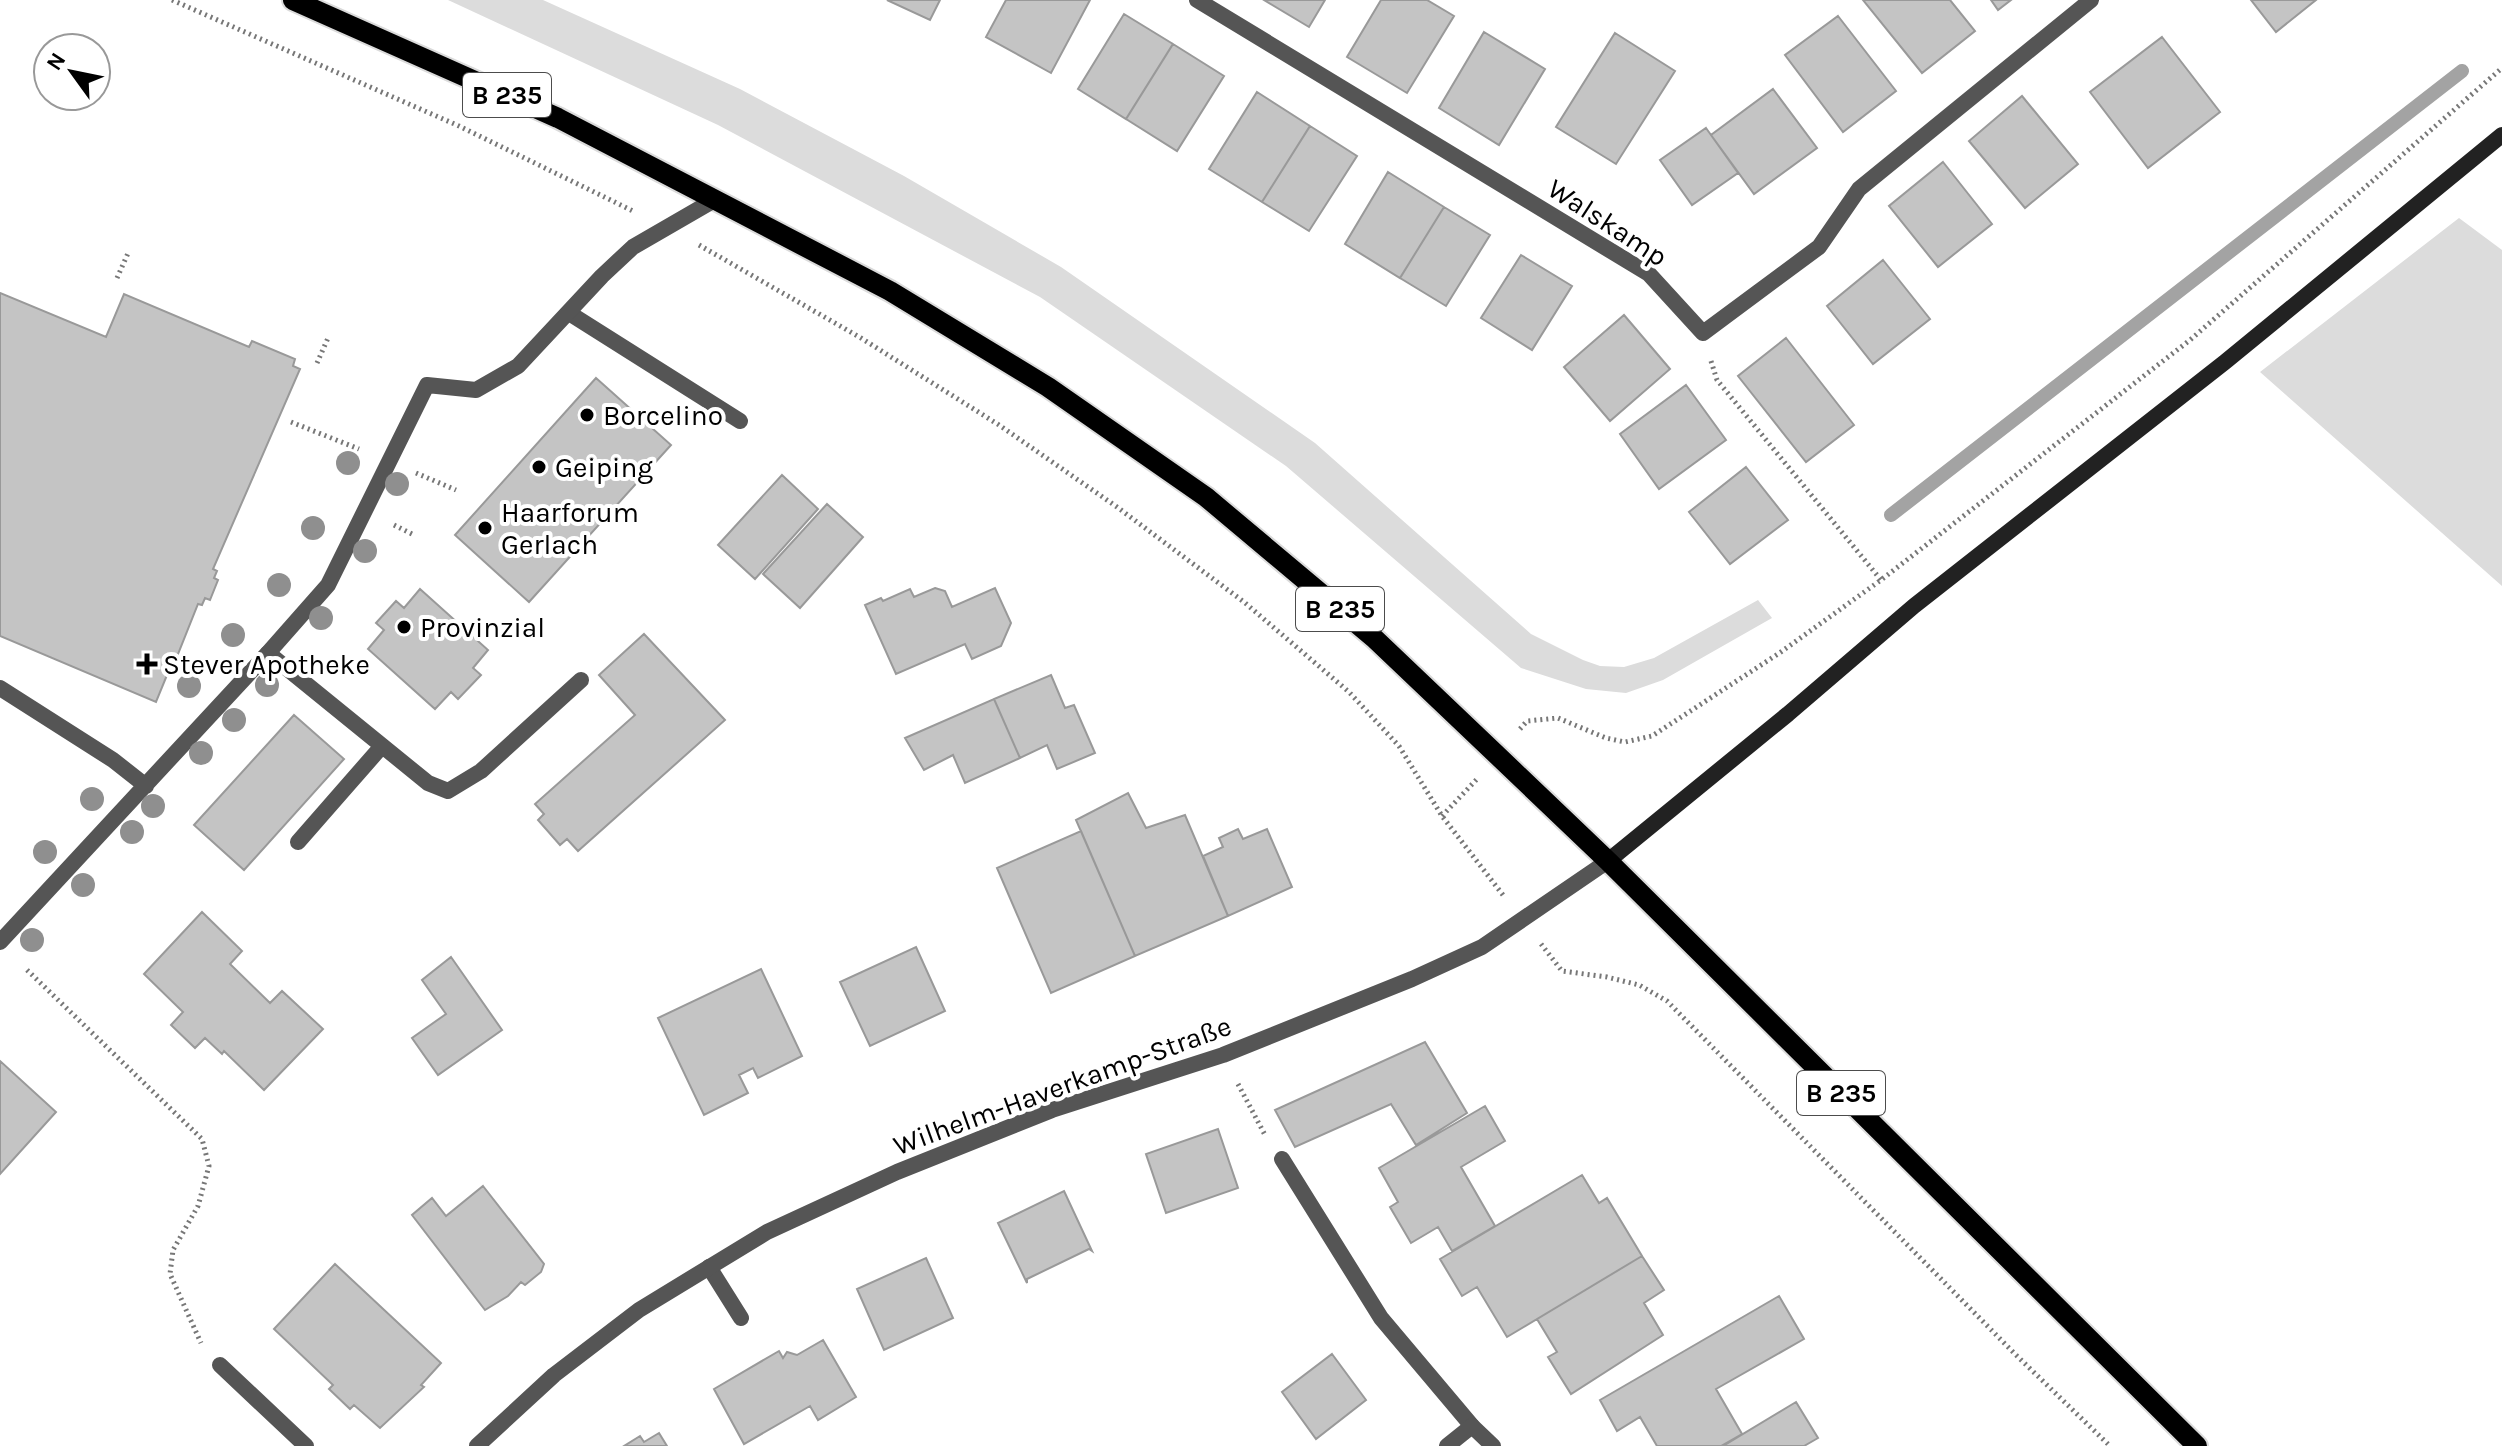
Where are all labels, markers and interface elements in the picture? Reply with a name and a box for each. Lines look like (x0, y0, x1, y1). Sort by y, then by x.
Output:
north arrow (32, 32, 112, 112)
text: N (41, 48, 71, 75)
road number: B 235 (463, 73, 551, 117)
street label: Walskamp (1542, 172, 1674, 273)
place label: Borcelino (603, 399, 723, 432)
marker: Borcelino (578, 406, 596, 424)
place label: Geiping (555, 451, 653, 484)
marker: Geiping (530, 458, 548, 476)
place label: Haarforum Gerlach (501, 496, 639, 561)
marker: Haarforum Gerlach (476, 519, 494, 537)
road number: B 235 (1296, 587, 1384, 631)
place label: Provinzial (420, 611, 545, 644)
marker: Provinzial (395, 618, 413, 636)
place label: Stever Apotheke (163, 648, 370, 681)
marker: Stever Apotheke (138, 655, 156, 673)
street label: Wilhelm-Haverkamp-Straße (889, 1009, 1236, 1162)
road number: B 235 (1797, 1071, 1885, 1115)

